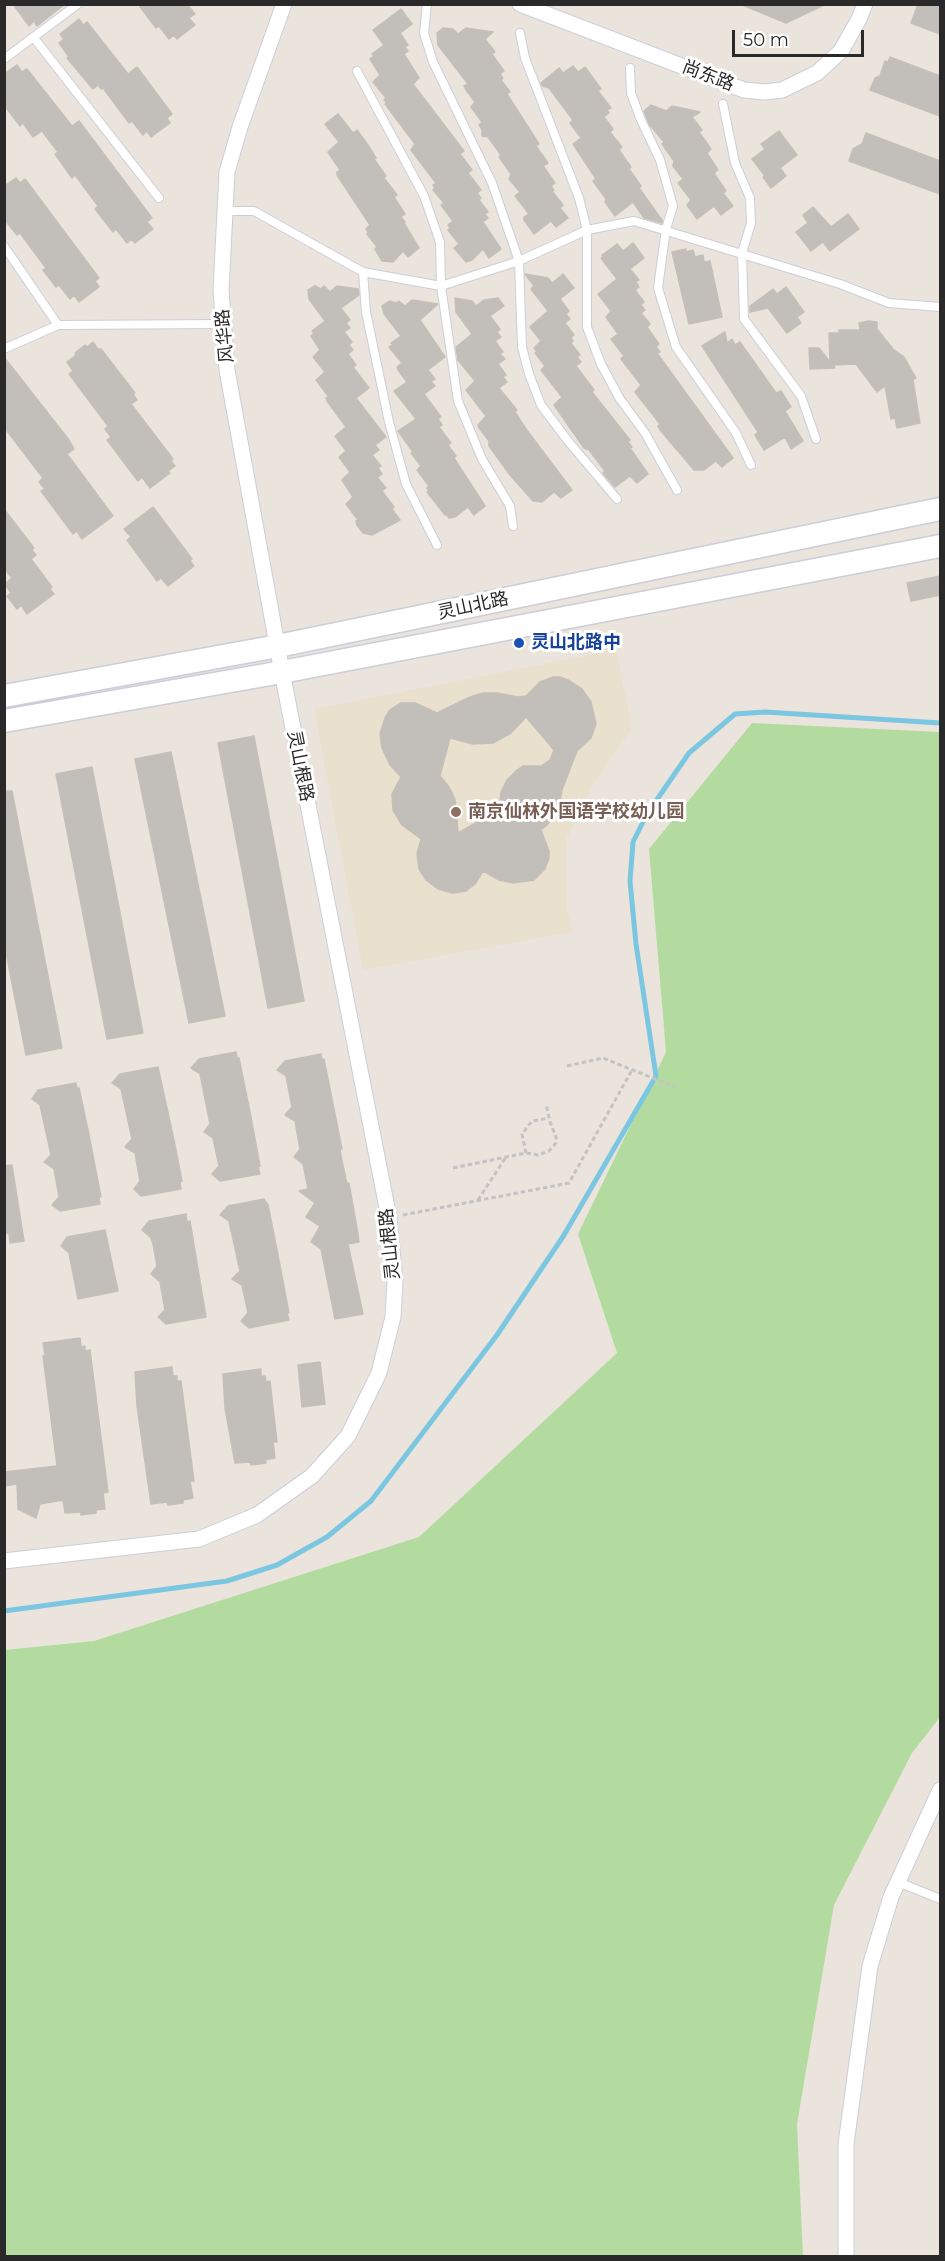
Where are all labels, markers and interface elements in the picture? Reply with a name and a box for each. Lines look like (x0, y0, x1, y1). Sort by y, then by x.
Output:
scale bar (735, 18, 867, 56)
text: 50 m (743, 29, 789, 51)
street label: 尚东路 (679, 56, 737, 96)
street label: 风华路 (212, 308, 238, 364)
street label: 灵山北路 (436, 588, 510, 624)
place label: 灵山北路中 (531, 632, 621, 654)
marker: 灵山北路中 (512, 636, 526, 650)
street label: 灵山根路 (283, 729, 317, 803)
place label: 南京仙林外国语学校幼儿园 (468, 801, 684, 823)
marker: 南京仙林外国语学校幼儿园 (449, 805, 463, 819)
street label: 灵山根路 (375, 1207, 405, 1281)

